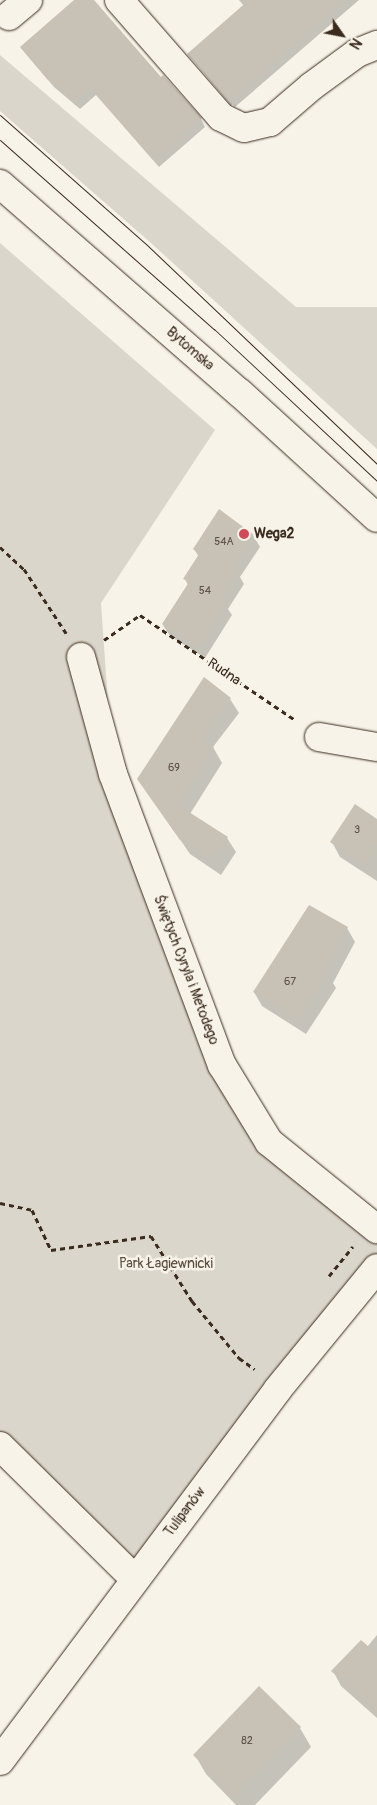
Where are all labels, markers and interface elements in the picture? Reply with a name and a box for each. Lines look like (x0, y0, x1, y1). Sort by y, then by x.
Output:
north arrow (317, 10, 367, 60)
text: N (345, 35, 365, 52)
street label: Bytomska (163, 324, 217, 374)
place label: Wega2 (254, 526, 294, 542)
marker: Wega2 (238, 528, 250, 540)
house number: 54A (214, 535, 234, 549)
house number: 54 (199, 584, 211, 598)
street label: Rudna (204, 655, 244, 689)
house number: 69 (168, 761, 180, 775)
house number: 3 (354, 823, 360, 837)
street label: Świętych Cyryla i Metodego (150, 893, 222, 1047)
house number: 67 (284, 975, 296, 989)
park label: Park Łagiewnicki (119, 1256, 213, 1272)
street label: Tulipanów (161, 1484, 209, 1540)
house number: 82 (241, 1734, 253, 1748)

